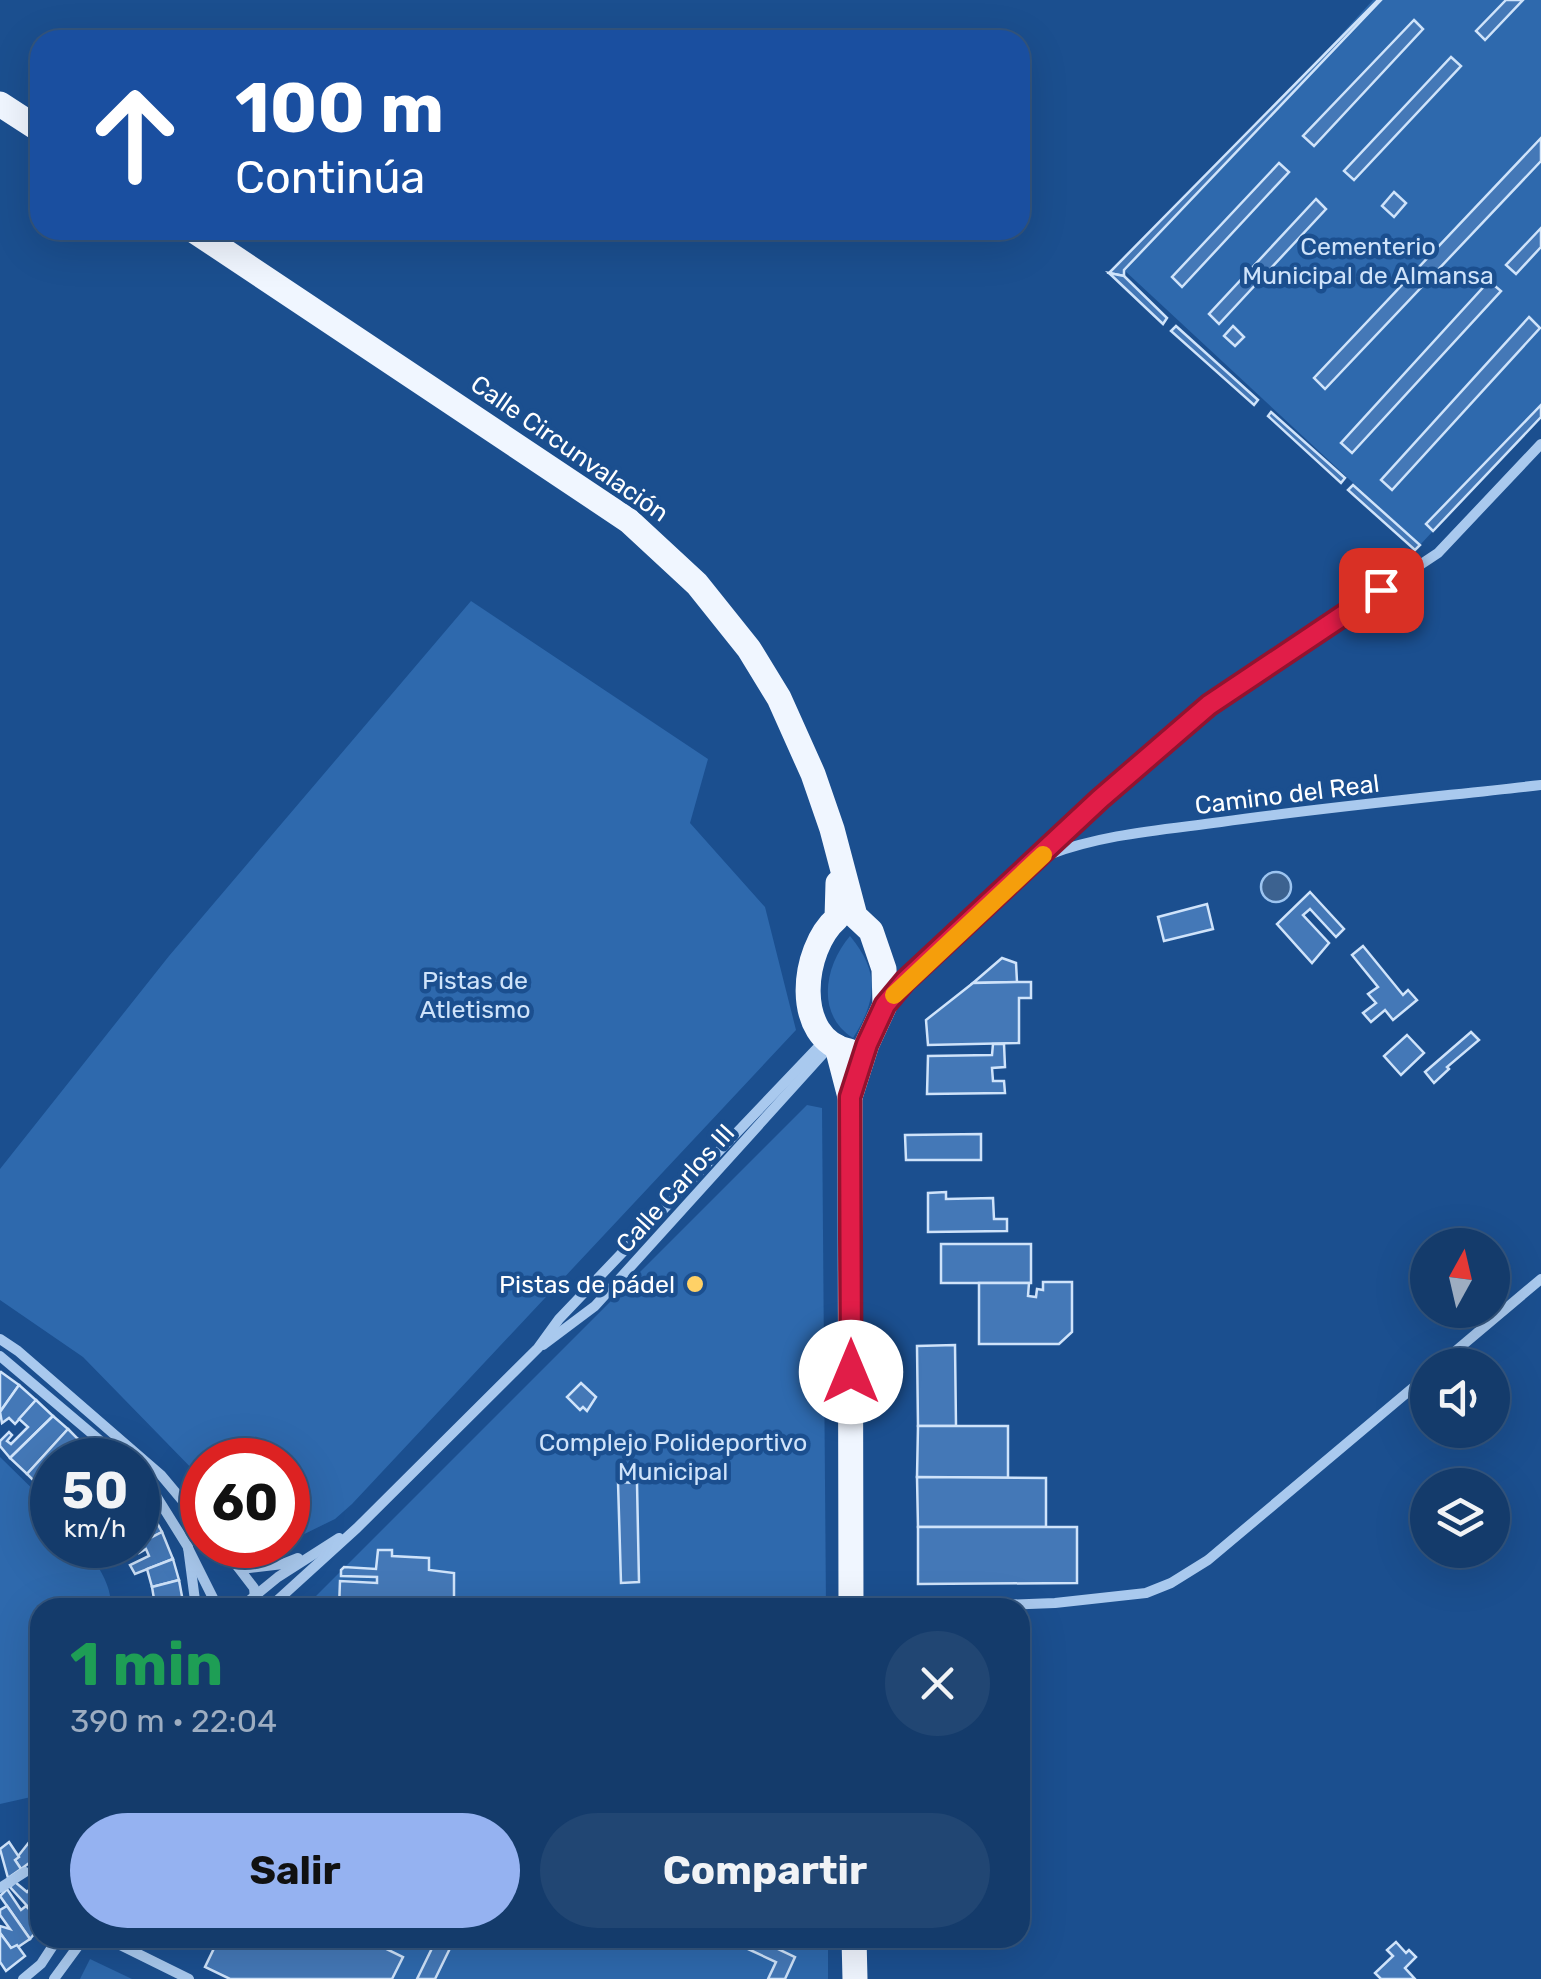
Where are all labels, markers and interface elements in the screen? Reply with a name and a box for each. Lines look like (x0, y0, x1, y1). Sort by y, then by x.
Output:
text: 100 m (235, 67, 444, 150)
icon: ahead (70, 70, 200, 200)
text: Continúa (235, 151, 425, 204)
park label: Cementerio Municipal de Almansa (1242, 232, 1494, 290)
street label: Calle Circunvalación (465, 369, 674, 528)
pin (1339, 548, 1424, 633)
icon: arrive (1354, 563, 1409, 618)
street label: Camino del Real (1193, 769, 1381, 820)
park label: Pistas de Atletismo (420, 966, 531, 1024)
street label: Calle Carlos III (610, 1118, 740, 1258)
north arrow (1410, 1228, 1510, 1328)
map controls (1410, 1228, 1510, 1568)
place label: Pistas de pádel (499, 1270, 675, 1299)
marker: Pistas de pádel (684, 1273, 706, 1295)
position arrow (799, 1320, 903, 1424)
button: sound (1410, 1348, 1510, 1448)
park label: Complejo Polideportivo Municipal (539, 1428, 807, 1486)
speed limit sign: 60 (180, 1438, 310, 1568)
text: 50 (62, 1461, 128, 1521)
button: layers (1410, 1468, 1510, 1568)
text: km/h (64, 1514, 126, 1543)
text: 1 min (70, 1629, 223, 1700)
button: close (885, 1631, 990, 1736)
text: 390 m · 22:04 (70, 1702, 277, 1740)
button: Salir (70, 1813, 520, 1928)
button: Compartir (540, 1813, 990, 1928)

